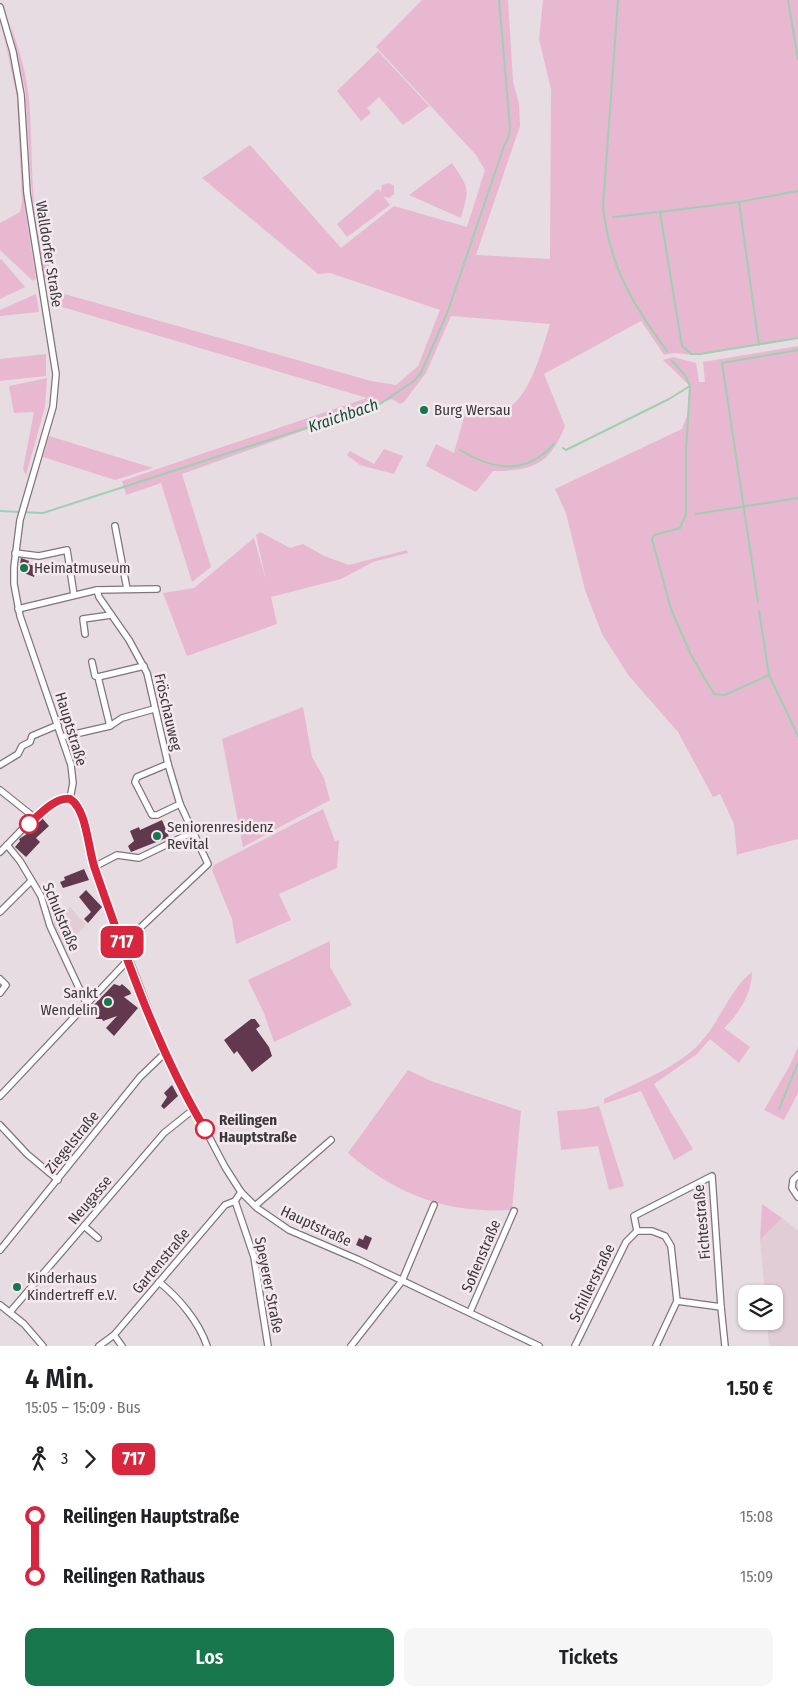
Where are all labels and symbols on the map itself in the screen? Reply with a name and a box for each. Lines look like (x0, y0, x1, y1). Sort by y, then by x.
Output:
street label: Walldorfer Straße (32, 199, 66, 309)
water label: Kraichbach (306, 395, 381, 436)
place label: Burg Wersau (434, 401, 511, 419)
marker: Burg Wersau (418, 404, 430, 416)
place label: Heimatmuseum (34, 559, 131, 577)
marker: Heimatmuseum (18, 562, 30, 574)
street label: Fröschauweg (150, 672, 186, 752)
street label: Hauptstraße (51, 690, 91, 768)
unlabelled marker (19, 814, 39, 834)
place label: Seniorenresidenz Revital (167, 818, 273, 853)
marker: Seniorenresidenz Revital (151, 830, 163, 842)
street label: Schulstraße (39, 880, 83, 954)
line badge: 717 (93, 926, 151, 958)
place label: Sankt Wendelin (41, 984, 98, 1019)
marker: Sankt Wendelin (102, 996, 114, 1008)
street label: Ziegelstraße (41, 1107, 103, 1177)
place label: Reilingen Hauptstraße (219, 1111, 297, 1146)
marker: Reilingen Hauptstraße (195, 1119, 215, 1139)
street label: Neugasse (64, 1172, 116, 1228)
street label: Fichtestraße (690, 1184, 714, 1260)
street label: Hauptstraße (278, 1202, 354, 1250)
street label: Sofienstraße (458, 1217, 504, 1295)
street label: Gartenstraße (128, 1225, 194, 1297)
street label: Speyerer Straße (251, 1235, 287, 1335)
street label: Schillerstraße (565, 1241, 619, 1325)
place label: Kinderhaus Kindertreff e.V. (27, 1269, 117, 1304)
marker: Kinderhaus Kindertreff e.V. (11, 1281, 23, 1293)

